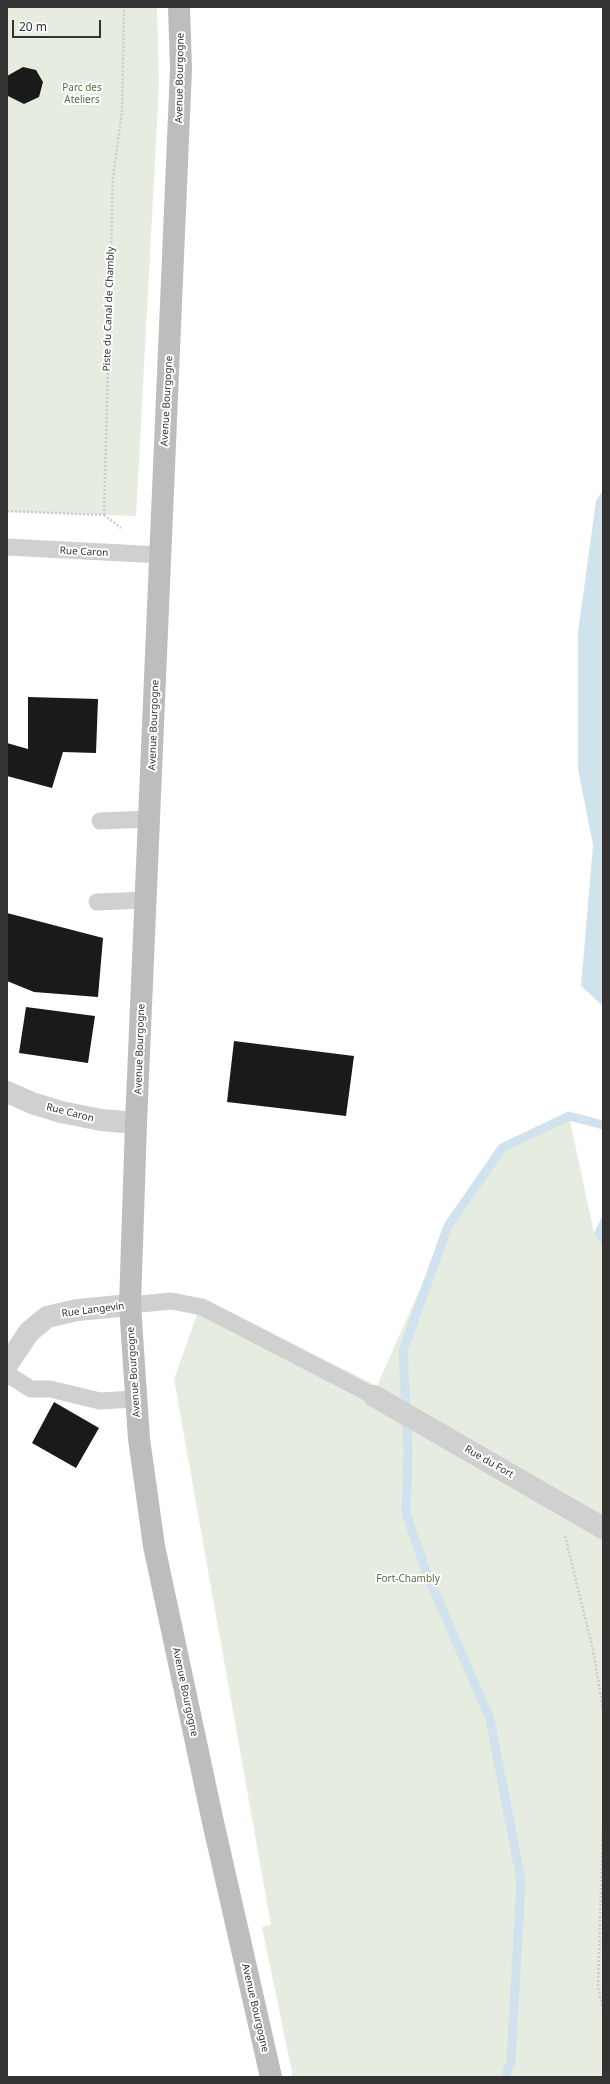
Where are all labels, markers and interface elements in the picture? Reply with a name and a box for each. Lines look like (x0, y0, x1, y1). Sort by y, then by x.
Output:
scale bar (14, 12, 103, 38)
text: 20 m (19, 18, 47, 35)
street label: Avenue Bourgogne (173, 33, 187, 123)
park label: Parc des Ateliers (62, 82, 102, 106)
street label: Piste du Canal de Chambly (101, 246, 117, 372)
street label: Avenue Bourgogne (159, 355, 175, 447)
street label: Rue Caron (59, 545, 109, 559)
street label: Avenue Bourgogne (146, 679, 162, 771)
street label: Avenue Bourgogne (132, 1003, 148, 1095)
street label: Rue Caron (45, 1101, 95, 1125)
street label: Rue Langevin (61, 1300, 125, 1320)
street label: Avenue Bourgogne (125, 1326, 143, 1418)
street label: Rue du Fort (462, 1443, 516, 1481)
park label: Fort-Chambly (376, 1573, 440, 1585)
street label: Avenue Bourgogne (170, 1646, 200, 1738)
street label: Avenue Bourgogne (239, 1962, 271, 2054)

